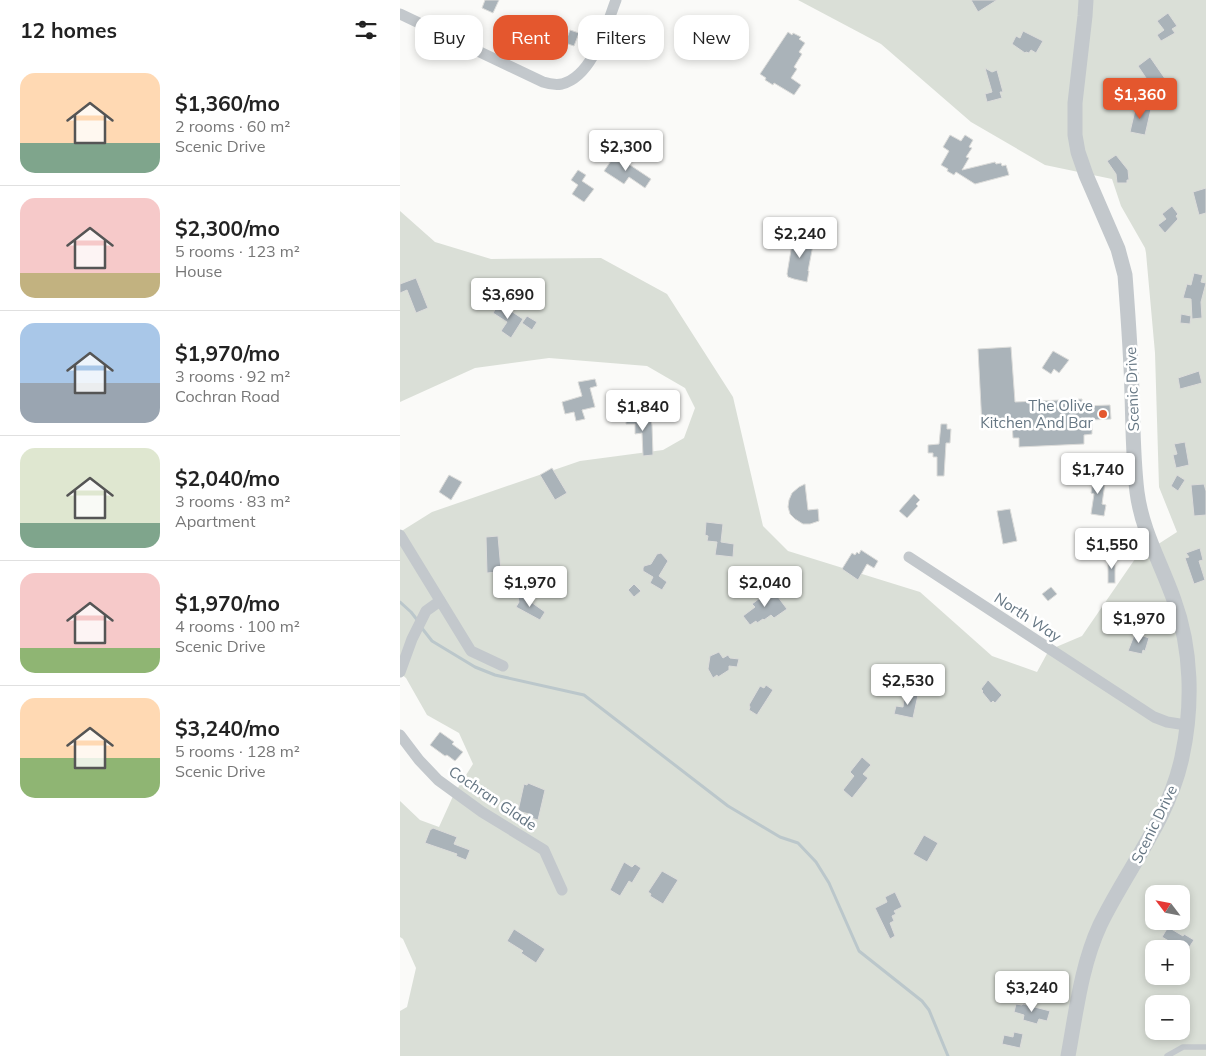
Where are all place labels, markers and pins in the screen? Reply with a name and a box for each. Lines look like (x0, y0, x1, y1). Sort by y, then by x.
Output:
pin: $1,360 (1099, 78, 1181, 120)
pin: $2,300 (585, 130, 667, 172)
pin: $2,240 (759, 216, 841, 259)
pin: $3,690 (467, 278, 549, 320)
pin: $1,840 (602, 390, 684, 432)
place label: The Olive Kitchen And Bar (980, 396, 1094, 432)
marker: The Olive Kitchen And Bar (1097, 408, 1109, 420)
pin: $1,740 (1057, 452, 1139, 495)
pin: $1,550 (1071, 528, 1153, 570)
pin: $1,970 (489, 566, 571, 608)
pin: $2,040 (724, 566, 806, 608)
pin: $1,970 (1098, 602, 1180, 644)
pin: $2,530 (867, 664, 949, 706)
pin: $3,240 (991, 970, 1073, 1013)

